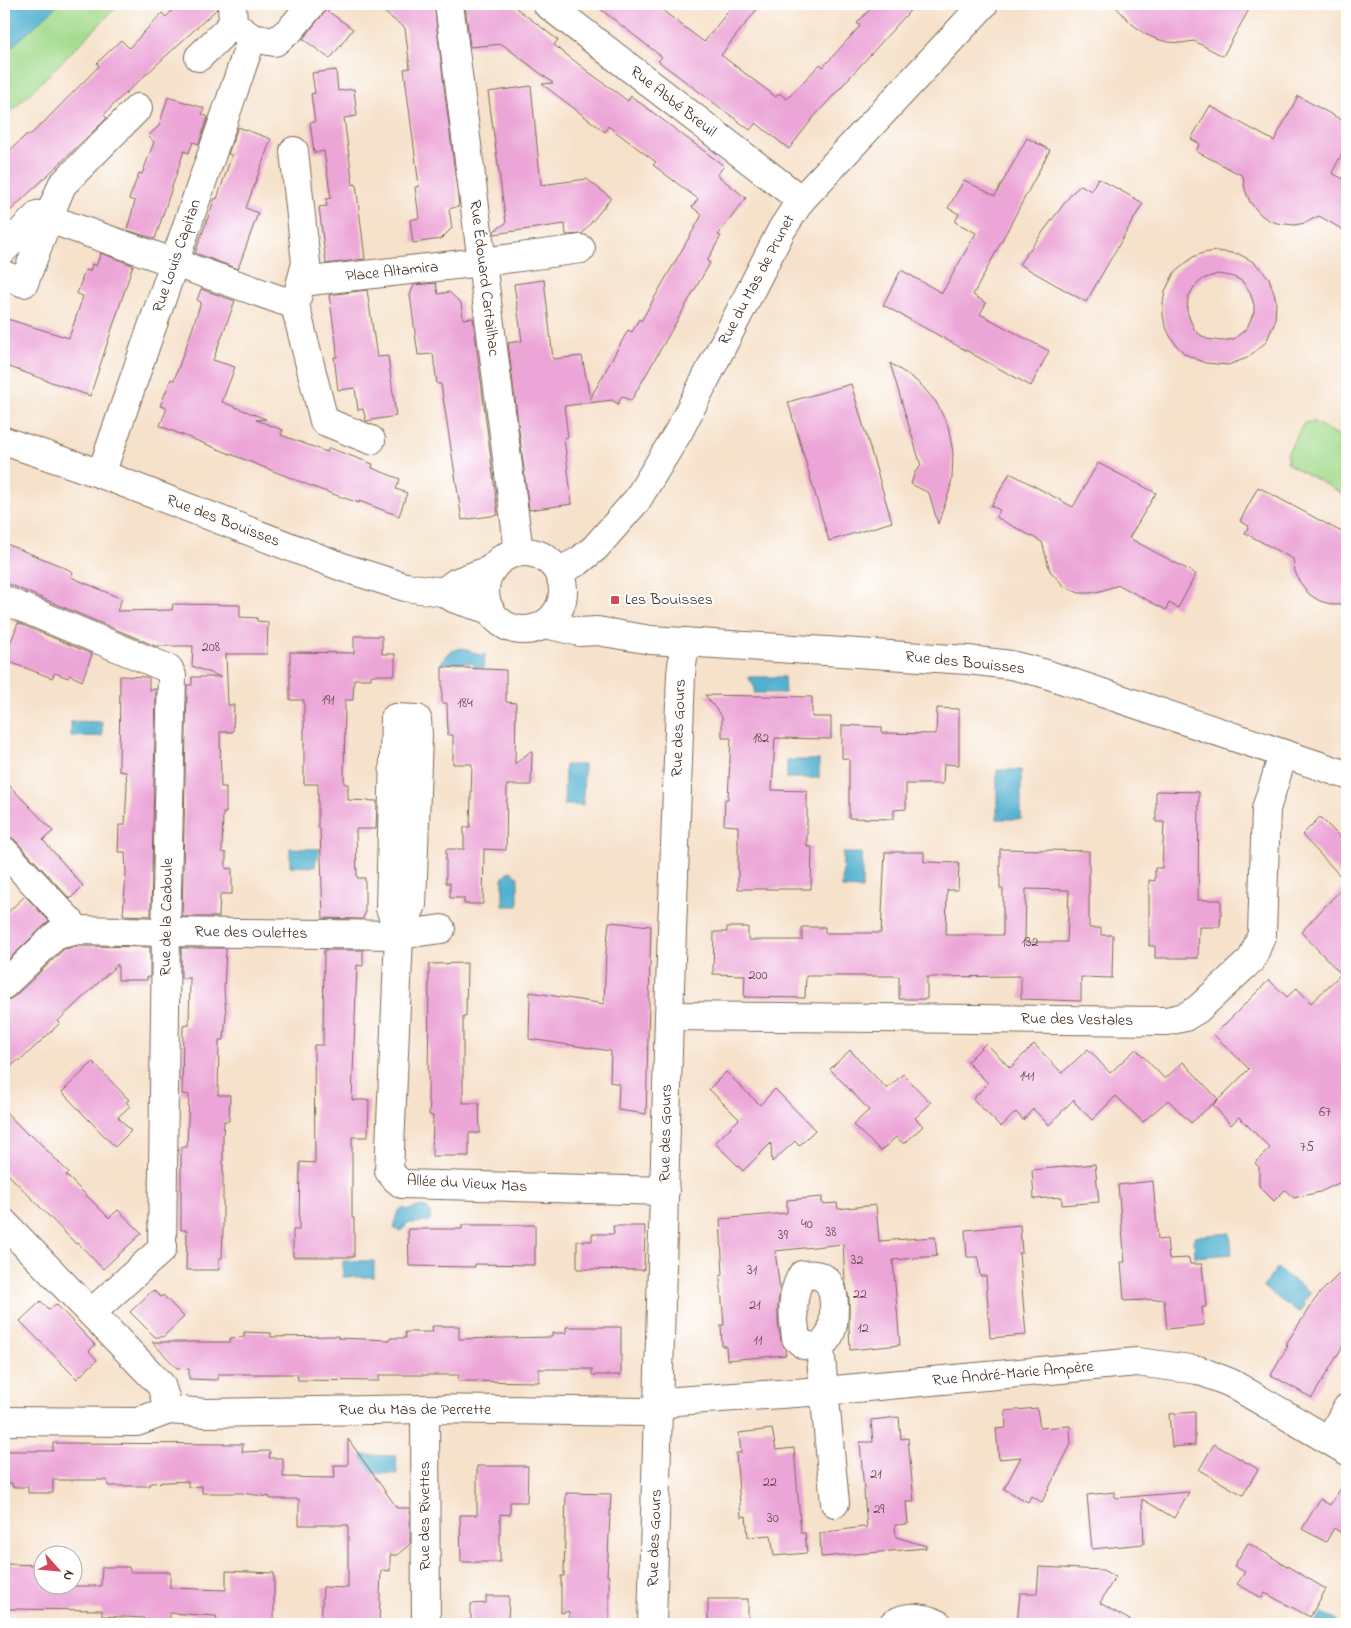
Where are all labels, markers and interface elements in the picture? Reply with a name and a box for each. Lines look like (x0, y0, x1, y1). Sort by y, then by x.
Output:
street label: Rue Abbé Breuil (625, 60, 722, 144)
street label: Rue Louis Capitan (146, 196, 208, 316)
street label: Rue Édouard Cartailhac (463, 199, 506, 358)
street label: Rue du Mas de Prunet (712, 210, 802, 350)
street label: Place Altamira (344, 255, 440, 289)
street label: Rue des Bouisses (163, 488, 283, 554)
place label: Les Bouisses (625, 588, 713, 612)
marker: Les Bouisses (609, 594, 621, 606)
house number: 208 (202, 637, 220, 658)
street label: Rue des Bouisses (904, 645, 1026, 681)
street label: Rue des Gours (665, 679, 693, 777)
house number: 191 (321, 690, 335, 711)
house number: 184 (457, 693, 473, 714)
house number: 182 (753, 728, 769, 749)
street label: Rue de la Cadoule (154, 857, 180, 976)
street label: Rue des Oulettes (194, 920, 308, 946)
house number: 132 (1021, 932, 1039, 953)
house number: 200 (748, 965, 768, 986)
street label: Rue des Vestales (1021, 1007, 1133, 1033)
house number: 141 (1020, 1066, 1035, 1087)
street label: Rue des Gours (653, 1084, 679, 1182)
house number: 67 (1319, 1102, 1331, 1123)
house number: 75 (1300, 1137, 1314, 1158)
street label: Allée du Vieux Mas (406, 1169, 528, 1199)
house number: 40 (801, 1214, 813, 1235)
house number: 38 (825, 1222, 837, 1243)
house number: 39 (778, 1225, 789, 1246)
house number: 32 (851, 1250, 863, 1271)
house number: 31 (747, 1260, 758, 1281)
house number: 22 (853, 1284, 867, 1305)
house number: 21 (749, 1295, 761, 1316)
house number: 12 (857, 1318, 869, 1339)
house number: 11 (754, 1330, 763, 1351)
street label: Rue André-Marie Ampère (931, 1355, 1095, 1393)
street label: Rue du Mas de Perrette (339, 1398, 492, 1422)
street label: Rue des Rivettes (413, 1461, 437, 1571)
house number: 21 (870, 1464, 882, 1485)
house number: 22 (763, 1472, 777, 1493)
street label: Rue des Gours (641, 1489, 669, 1587)
house number: 29 (873, 1499, 885, 1520)
house number: 30 (767, 1508, 779, 1529)
north arrow (32, 1546, 82, 1596)
text: N (57, 1566, 80, 1584)

